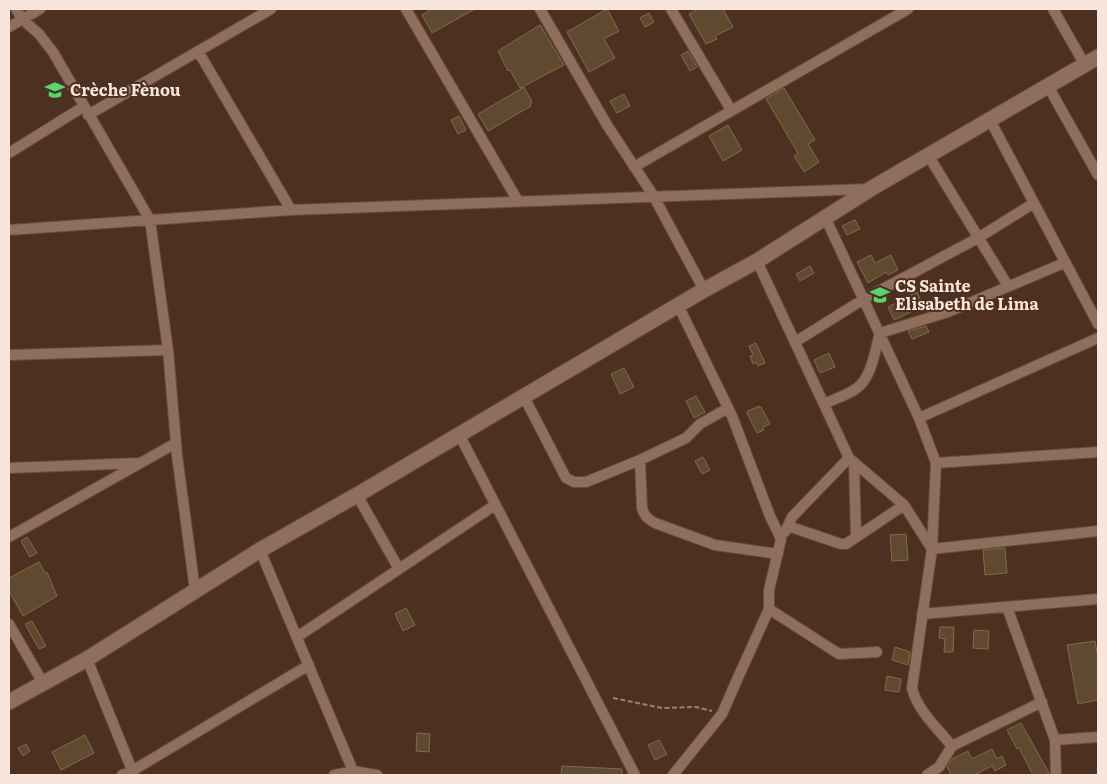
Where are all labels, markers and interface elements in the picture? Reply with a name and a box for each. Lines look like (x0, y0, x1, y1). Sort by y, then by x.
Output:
place label: Crèche Fènou (70, 77, 181, 101)
school or university icon: Crèche Fènou (44, 79, 66, 101)
place label: CS Sainte Elisabeth de Lima (895, 273, 1039, 315)
school or university icon: CS Sainte Elisabeth de Lima (869, 284, 891, 306)

